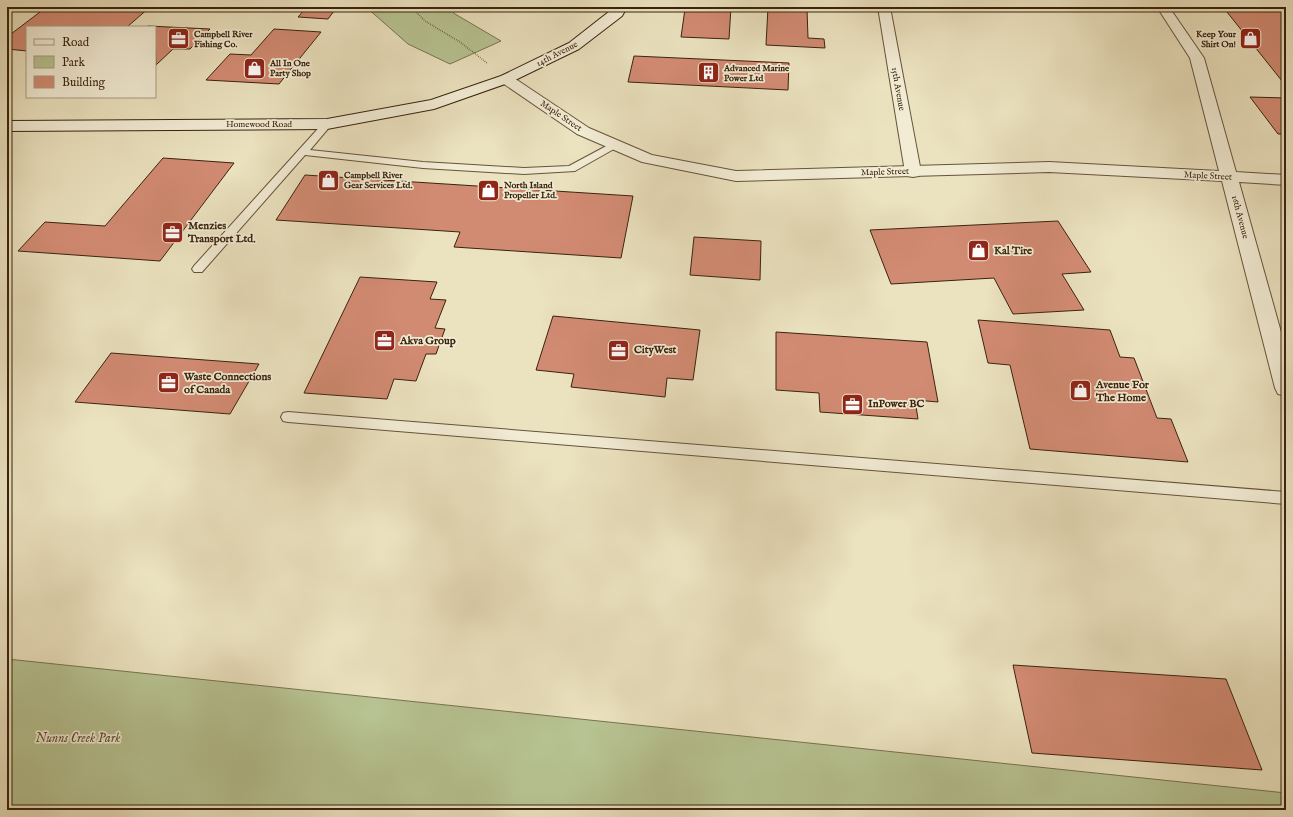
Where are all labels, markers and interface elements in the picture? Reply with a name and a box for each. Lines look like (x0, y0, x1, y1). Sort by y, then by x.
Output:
legend (26, 26, 156, 98)
office icon: Campbell River Fishing Co. (165, 26, 191, 52)
shop icon: Keep Your Shirt On! (1238, 26, 1264, 52)
place label: Campbell River Fishing Co. (194, 29, 253, 50)
place label: Keep Your Shirt On! (1196, 29, 1237, 50)
text: Road (62, 35, 90, 50)
street label: 14th Avenue (534, 39, 580, 69)
text: Park (62, 55, 85, 70)
shop icon: All In One Party Shop (242, 55, 268, 81)
place label: All In One Party Shop (269, 58, 311, 79)
building icon: Advanced Marine Power Ltd (696, 60, 722, 86)
place label: Advanced Marine Power Ltd (723, 63, 790, 84)
street label: 15th Avenue (889, 66, 907, 112)
text: Building (62, 75, 106, 90)
street label: Maple Street (538, 98, 584, 134)
street label: Homewood Road (226, 119, 292, 130)
street label: Maple Street (861, 166, 909, 178)
shop icon: Campbell River Gear Services Ltd. (315, 167, 341, 193)
street label: Maple Street (1184, 169, 1232, 183)
place label: Campbell River Gear Services Ltd. (344, 170, 412, 191)
shop icon: North Island Propeller Ltd. (475, 177, 501, 203)
place label: North Island Propeller Ltd. (503, 180, 557, 201)
street label: 16th Avenue (1229, 194, 1251, 240)
office icon: Menzies Transport Ltd. (160, 219, 186, 245)
place label: Menzies Transport Ltd. (187, 219, 256, 246)
shop icon: Kal Tire (965, 238, 991, 264)
place label: Kal Tire (994, 244, 1032, 258)
office icon: Akva Group (372, 328, 398, 354)
place label: Akva Group (399, 334, 456, 348)
office icon: CityWest (606, 337, 632, 363)
place label: CityWest (634, 343, 677, 357)
office icon: Waste Connections of Canada (156, 370, 182, 396)
place label: Waste Connections of Canada (183, 370, 271, 397)
shop icon: Avenue For The Home (1068, 378, 1094, 404)
place label: Avenue For The Home (1095, 378, 1150, 405)
office icon: InPower BC (840, 391, 866, 417)
place label: InPower BC (868, 397, 925, 411)
park label: Nunns Creek Park (36, 730, 121, 747)

